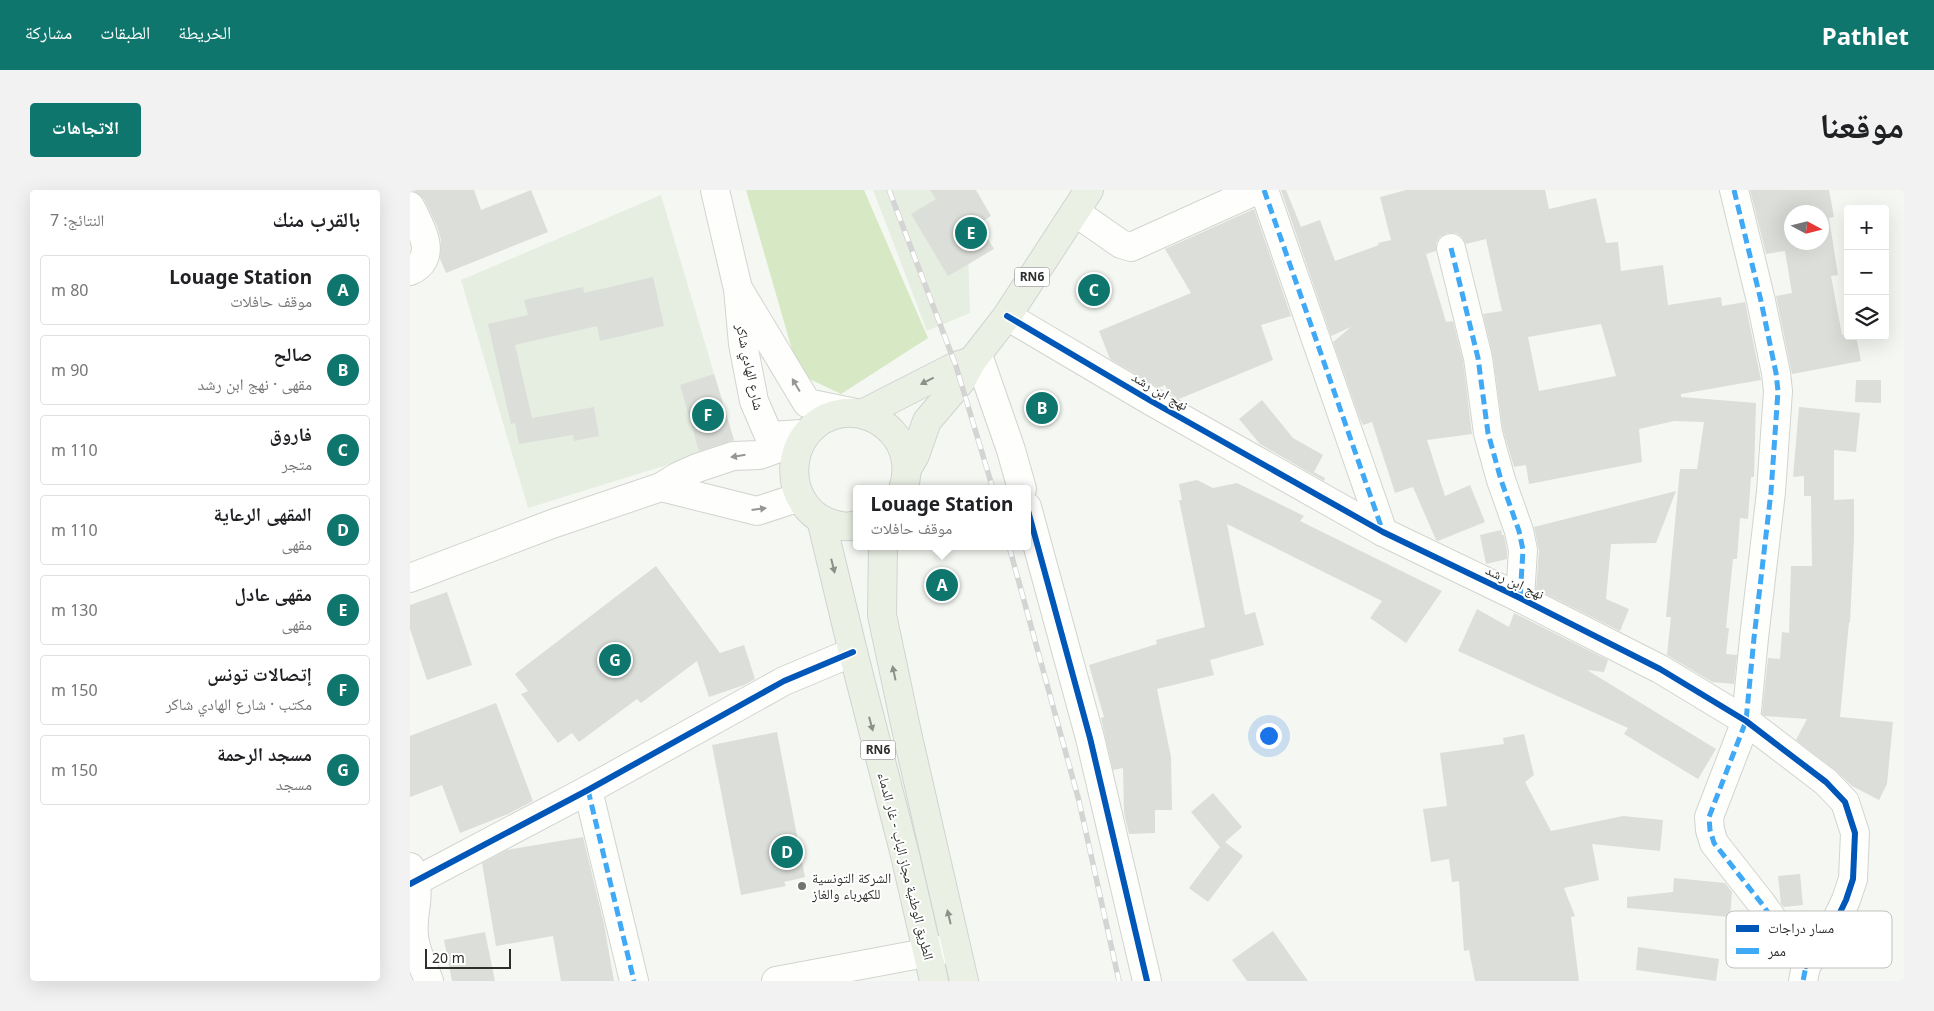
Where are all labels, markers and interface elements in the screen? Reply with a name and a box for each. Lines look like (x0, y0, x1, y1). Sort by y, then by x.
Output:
text: Pathlet (1822, 19, 1909, 52)
text: مشاركة (25, 20, 72, 44)
text: الطبقات (100, 20, 150, 44)
text: الخريطة (178, 20, 231, 44)
text: موقعنا (1819, 101, 1904, 148)
button: الاتجاهات (30, 103, 141, 157)
text: بالقرب منك (273, 205, 360, 233)
north arrow (1784, 205, 1829, 250)
map controls (1844, 205, 1889, 340)
button: + (1844, 205, 1889, 250)
text: النتائج: 7 (50, 209, 104, 231)
pin: E (955, 214, 987, 252)
button: − (1844, 250, 1889, 295)
text: Louage Station (169, 264, 312, 290)
road number: RN6 (1014, 267, 1050, 286)
pin: C (1078, 271, 1110, 309)
text: 80 m (51, 279, 88, 301)
text: A (337, 279, 349, 301)
text: موقف حافلات (230, 290, 312, 312)
button: layers (1844, 295, 1889, 340)
street label: شارع الهادي شاكر (729, 321, 769, 412)
text: صالح (274, 341, 312, 367)
text: 90 m (51, 359, 88, 381)
text: B (338, 359, 348, 381)
street label: نهج ابن رشد (1128, 367, 1192, 415)
text: مقهى · نهج ابن رشد (197, 373, 312, 395)
one-way arrow (920, 377, 935, 385)
one-way arrow (792, 378, 801, 391)
pin: B (1026, 389, 1058, 427)
pin: F (692, 396, 724, 434)
text: فاروق (269, 421, 312, 447)
text: 110 m (51, 439, 98, 461)
text: C (338, 439, 348, 461)
text: متجر (282, 453, 312, 475)
one-way arrow (729, 453, 745, 461)
popup (853, 485, 1031, 550)
text: Louage Station (871, 491, 1013, 517)
text: المقهى الرعاية (214, 501, 312, 527)
one-way arrow (752, 505, 768, 513)
text: موقف حافلات (871, 517, 952, 539)
text: 110 m (51, 519, 98, 541)
text: D (337, 519, 349, 541)
text: مقهى (281, 533, 312, 555)
one-way arrow (829, 558, 837, 574)
street label: نهج ابن رشد (1482, 560, 1548, 604)
pin: A (926, 566, 958, 604)
text: مقهى عادل (234, 581, 312, 607)
text: 130 m (51, 599, 98, 621)
text: E (339, 599, 347, 621)
text: مقهى (281, 613, 312, 635)
pin: G (599, 641, 631, 679)
text: إتصالات تونس (207, 661, 312, 687)
one-way arrow (890, 664, 898, 680)
text: 150 m (51, 679, 98, 701)
text: F (339, 679, 347, 701)
text: مكتب · شارع الهادي شاكر (166, 693, 312, 715)
one-way arrow (867, 716, 875, 731)
your location (1256, 723, 1282, 749)
road number: RN6 (860, 740, 896, 760)
text: مسجد الرحمة (217, 741, 312, 767)
text: 150 m (51, 759, 98, 781)
text: G (337, 759, 349, 781)
street label: الطريق الوطنية مجاز الباب - غار الدماء (873, 770, 939, 962)
text: مسجد (276, 773, 312, 795)
pin: D (771, 833, 803, 871)
place label: الشركة التونسية للكهرباء والغاز (811, 868, 891, 903)
marker: الشركة التونسية للكهرباء والغاز (796, 880, 808, 892)
one-way arrow (945, 909, 953, 924)
legend (1726, 911, 1892, 968)
text: مسار دراجات (1768, 918, 1834, 937)
text: ممر (1767, 941, 1786, 960)
scale bar (425, 946, 511, 969)
text: 20 m (432, 948, 465, 967)

